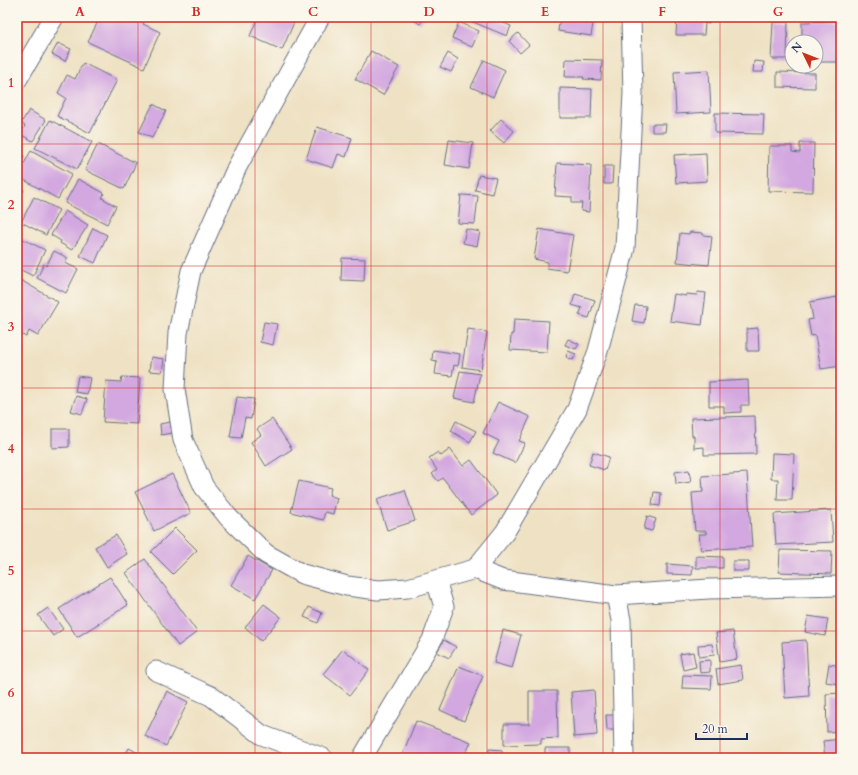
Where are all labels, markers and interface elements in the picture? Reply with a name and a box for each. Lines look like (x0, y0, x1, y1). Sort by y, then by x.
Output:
text: A (75, 3, 85, 21)
text: B (191, 3, 201, 21)
text: C (308, 3, 318, 21)
text: D (423, 3, 435, 21)
text: E (541, 3, 549, 21)
text: F (658, 3, 666, 21)
text: G (773, 3, 784, 21)
north arrow (784, 34, 824, 74)
text: N (788, 39, 806, 56)
text: 1 (8, 74, 14, 92)
text: 2 (8, 196, 15, 214)
text: 3 (8, 318, 15, 336)
text: 4 (8, 440, 15, 458)
text: 5 (8, 562, 14, 580)
text: 6 (8, 684, 15, 702)
scale bar (696, 715, 747, 741)
text: 20 m (702, 721, 729, 737)

